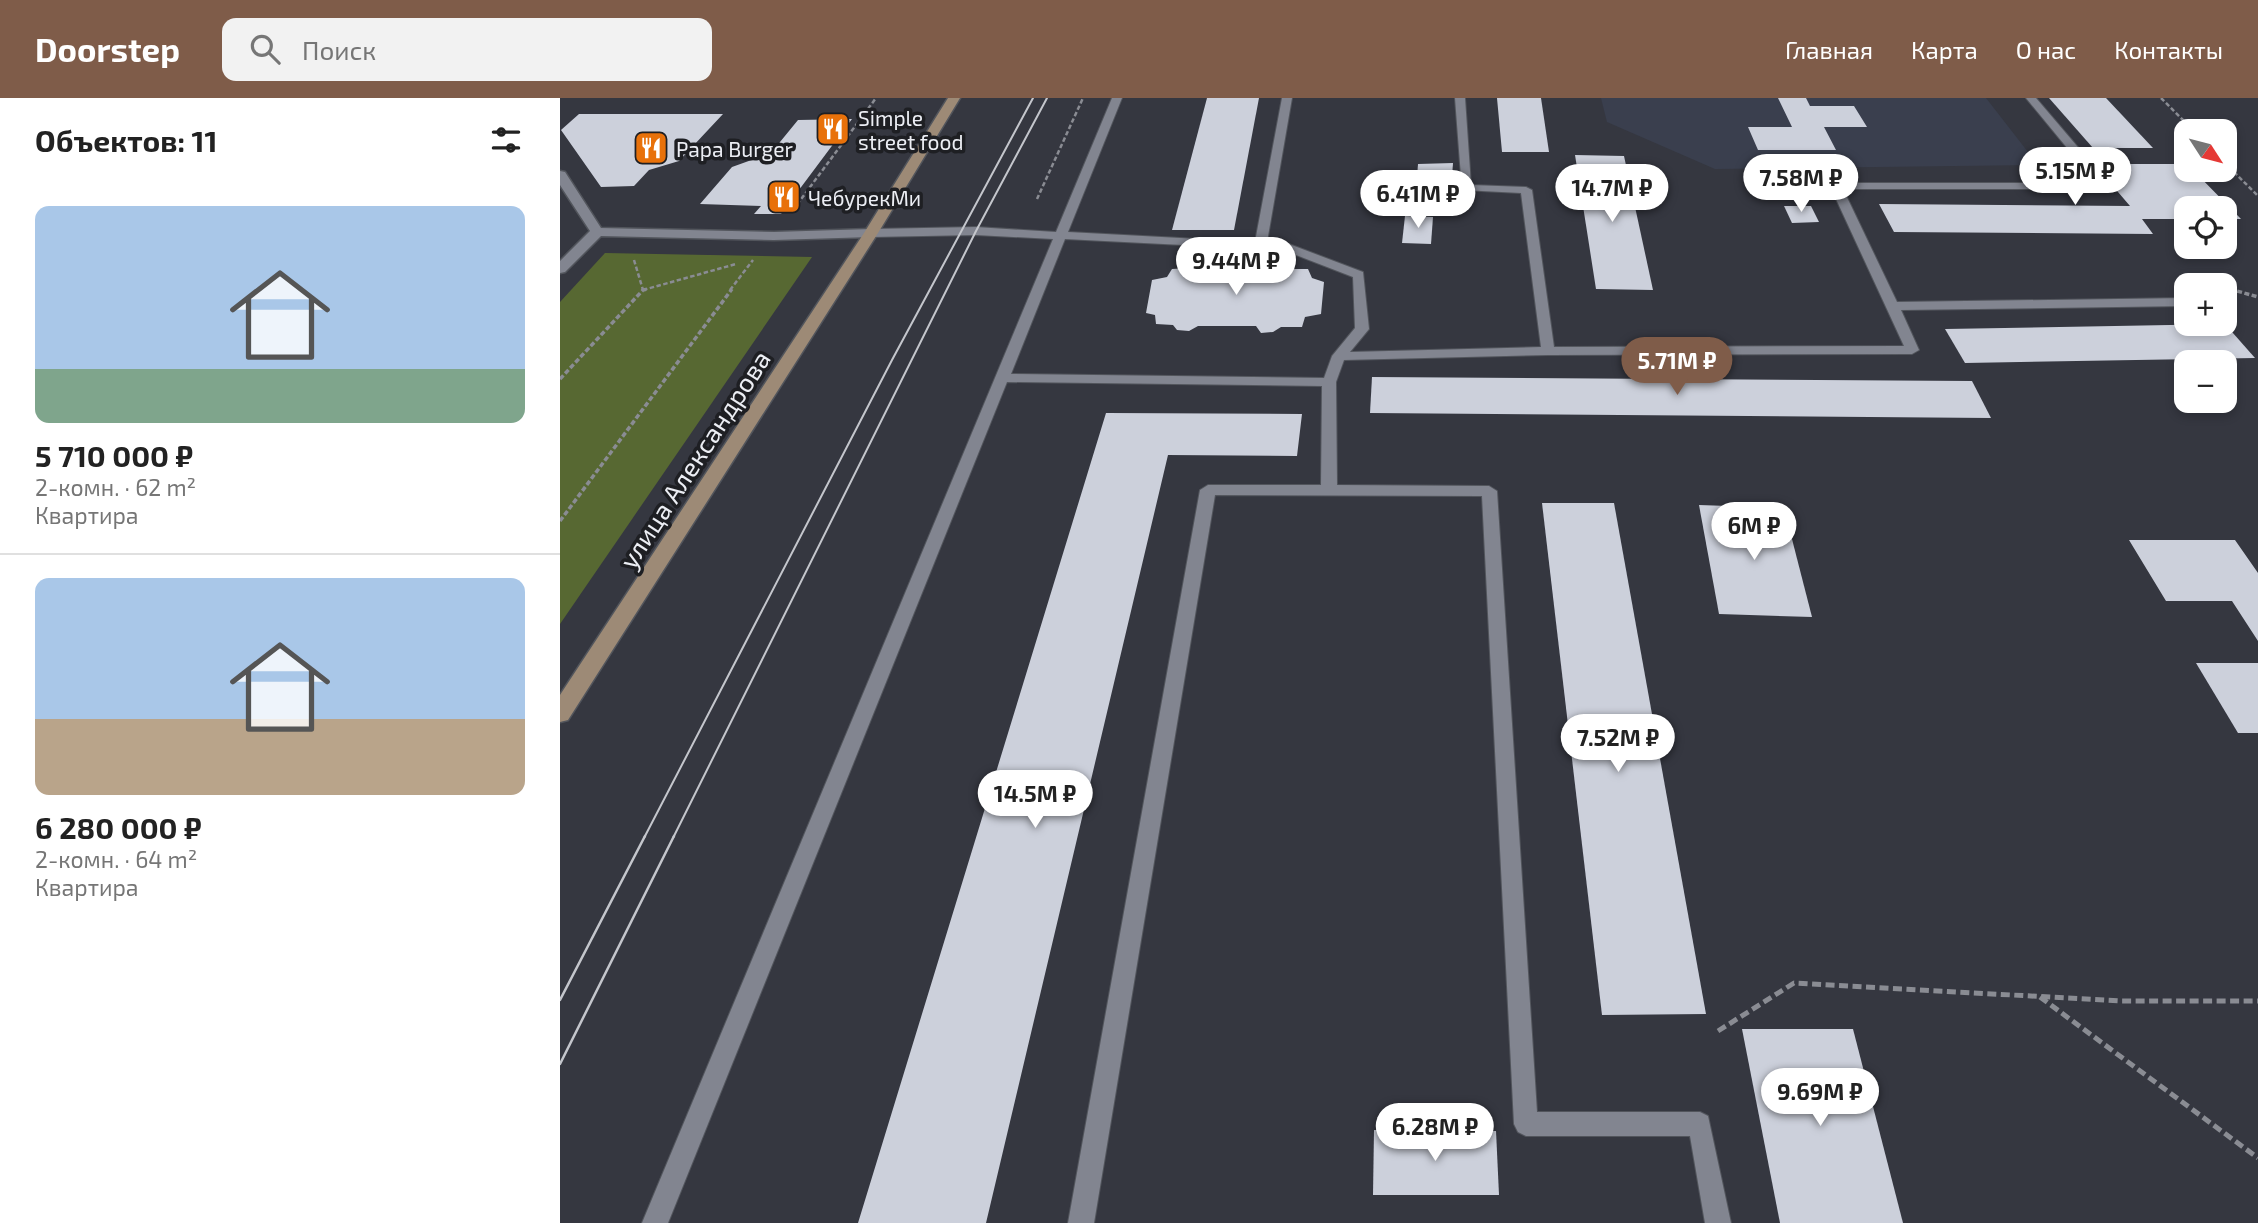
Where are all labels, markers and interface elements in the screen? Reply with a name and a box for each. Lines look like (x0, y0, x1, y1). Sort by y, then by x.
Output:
search box (222, 18, 712, 81)
text: Doorstep (35, 29, 180, 69)
icon: search (246, 30, 284, 68)
text: Поиск (302, 34, 376, 65)
text: Главная (1785, 35, 1873, 64)
text: Карта (1911, 35, 1978, 64)
text: О нас (2016, 35, 2076, 64)
text: Контакты (2114, 35, 2223, 64)
place label: Simple street food (858, 105, 963, 154)
restaurant icon: Simple street food (814, 110, 852, 148)
north arrow (2174, 119, 2236, 182)
map controls (2174, 119, 2237, 413)
icon: filters (487, 121, 525, 159)
text: Объектов: 11 (35, 122, 218, 158)
restaurant icon: Papa Burger (632, 129, 670, 167)
place label: Papa Burger (676, 136, 793, 161)
pin: 5.15M ₽ (2010, 148, 2140, 207)
pin: 7.58M ₽ (1736, 155, 1866, 214)
text: 5.15M ₽ (2035, 156, 2115, 184)
text: 7.58M ₽ (1759, 163, 1843, 191)
pin: 14.7M ₽ (1547, 164, 1677, 224)
pin: 6.41M ₽ (1353, 170, 1483, 230)
text: 14.7M ₽ (1571, 173, 1653, 201)
restaurant icon: ЧебурекМи (765, 178, 803, 216)
text: 6.41M ₽ (1376, 179, 1460, 207)
place label: ЧебурекМи (808, 185, 921, 211)
button: locate (2174, 196, 2237, 259)
pin: 9.44M ₽ (1171, 238, 1301, 297)
text: 9.44M ₽ (1192, 246, 1280, 274)
icon: home (217, 252, 343, 378)
button: + (2174, 273, 2237, 336)
pin: 5.71M ₽ (1612, 338, 1742, 397)
street label: улица Александрова (612, 344, 777, 574)
text: 5.71M ₽ (1637, 346, 1717, 374)
button: − (2174, 350, 2237, 413)
text: 5 710 000 ₽ (35, 437, 193, 473)
text: 2-комн. · 62 m² (35, 473, 196, 501)
text: Квартира (35, 501, 139, 529)
pin: 6M ₽ (1713, 503, 1795, 562)
text: 6M ₽ (1727, 511, 1781, 539)
icon: home (217, 624, 343, 750)
pin: 7.52M ₽ (1553, 714, 1683, 774)
text: 7.52M ₽ (1577, 723, 1659, 751)
pin: 14.5M ₽ (970, 770, 1100, 830)
text: 14.5M ₽ (994, 779, 1076, 807)
text: 6 280 000 ₽ (35, 809, 202, 845)
text: 2-комн. · 64 m² (35, 845, 197, 873)
text: Квартира (35, 873, 139, 901)
pin: 9.69M ₽ (1755, 1068, 1885, 1128)
text: 9.69M ₽ (1777, 1077, 1863, 1105)
pin: 6.28M ₽ (1370, 1104, 1500, 1163)
text: 6.28M ₽ (1392, 1112, 1478, 1140)

